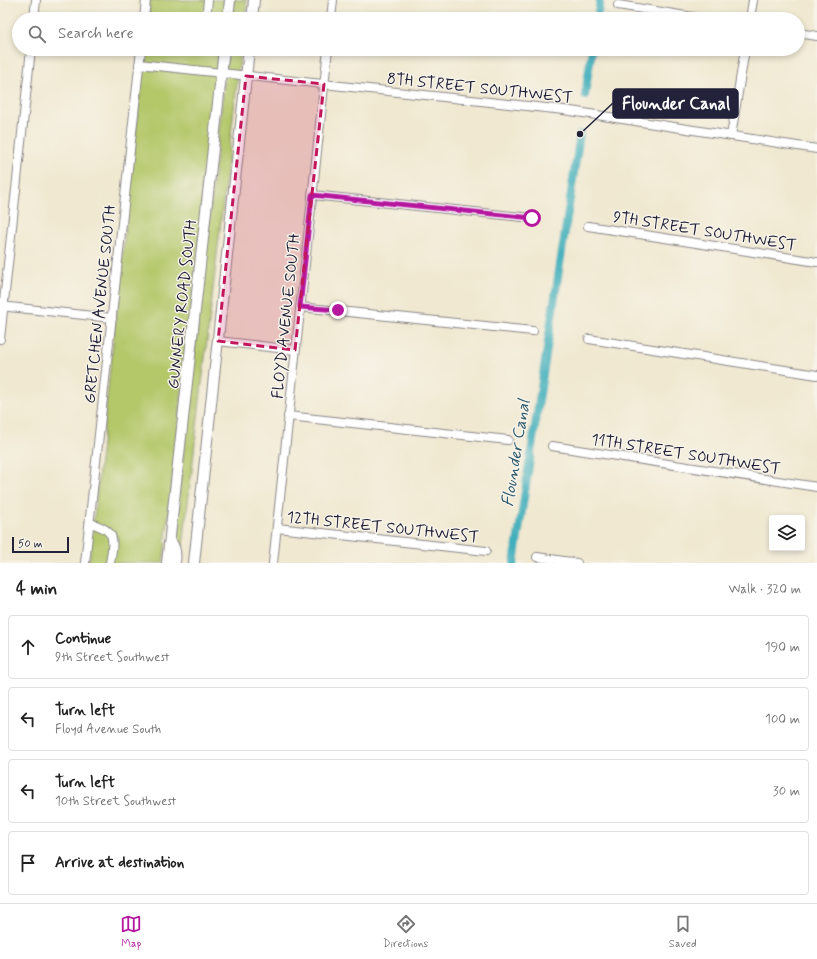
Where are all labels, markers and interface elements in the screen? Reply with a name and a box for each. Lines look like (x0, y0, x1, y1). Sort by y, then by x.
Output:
search box (12, 12, 805, 56)
icon: search (26, 23, 48, 45)
text: Search here (58, 24, 134, 44)
street label: 8TH STREET SOUTHWEST (386, 68, 574, 109)
callout: Flounder Canal (613, 89, 738, 118)
text: Flounder Canal (622, 93, 730, 115)
street label: GRETCHEN AVENUE SOUTH (80, 203, 121, 405)
street label: 9TH STREET SOUTHWEST (612, 207, 798, 256)
route start (523, 209, 541, 227)
street label: GUNNERY ROAD SOUTH (163, 218, 202, 390)
street label: FLOYD AVENUE SOUTH (267, 232, 306, 400)
route end (329, 301, 347, 319)
water label: Flounder Canal (497, 396, 536, 508)
street label: 11TH STREET SOUTHWEST (590, 429, 782, 480)
street label: 12TH STREET SOUTHWEST (286, 507, 480, 548)
map controls (769, 515, 805, 551)
button: layers (769, 515, 805, 551)
scale bar (12, 535, 69, 554)
text: 50 m (18, 537, 43, 551)
text: 4 min (16, 578, 57, 600)
text: Walk · 320 m (728, 581, 801, 598)
text: Continue (55, 629, 111, 649)
icon: ahead (17, 636, 39, 658)
text: 190 m (765, 639, 800, 656)
text: 9th Street Southwest (55, 649, 169, 666)
text: Turn left (55, 701, 115, 721)
icon: left (17, 708, 39, 730)
text: 100 m (765, 711, 800, 728)
text: Floyd Avenue South (55, 721, 161, 738)
text: Turn left (55, 773, 115, 793)
icon: left (17, 780, 39, 802)
text: 30 m (773, 783, 800, 800)
text: 10th Street Southwest (55, 793, 176, 810)
icon: arrive (17, 852, 39, 874)
text: Arrive at destination (55, 853, 184, 873)
tab: Map (120, 913, 142, 951)
tab: Directions (383, 913, 428, 951)
tab: Saved (669, 913, 697, 951)

